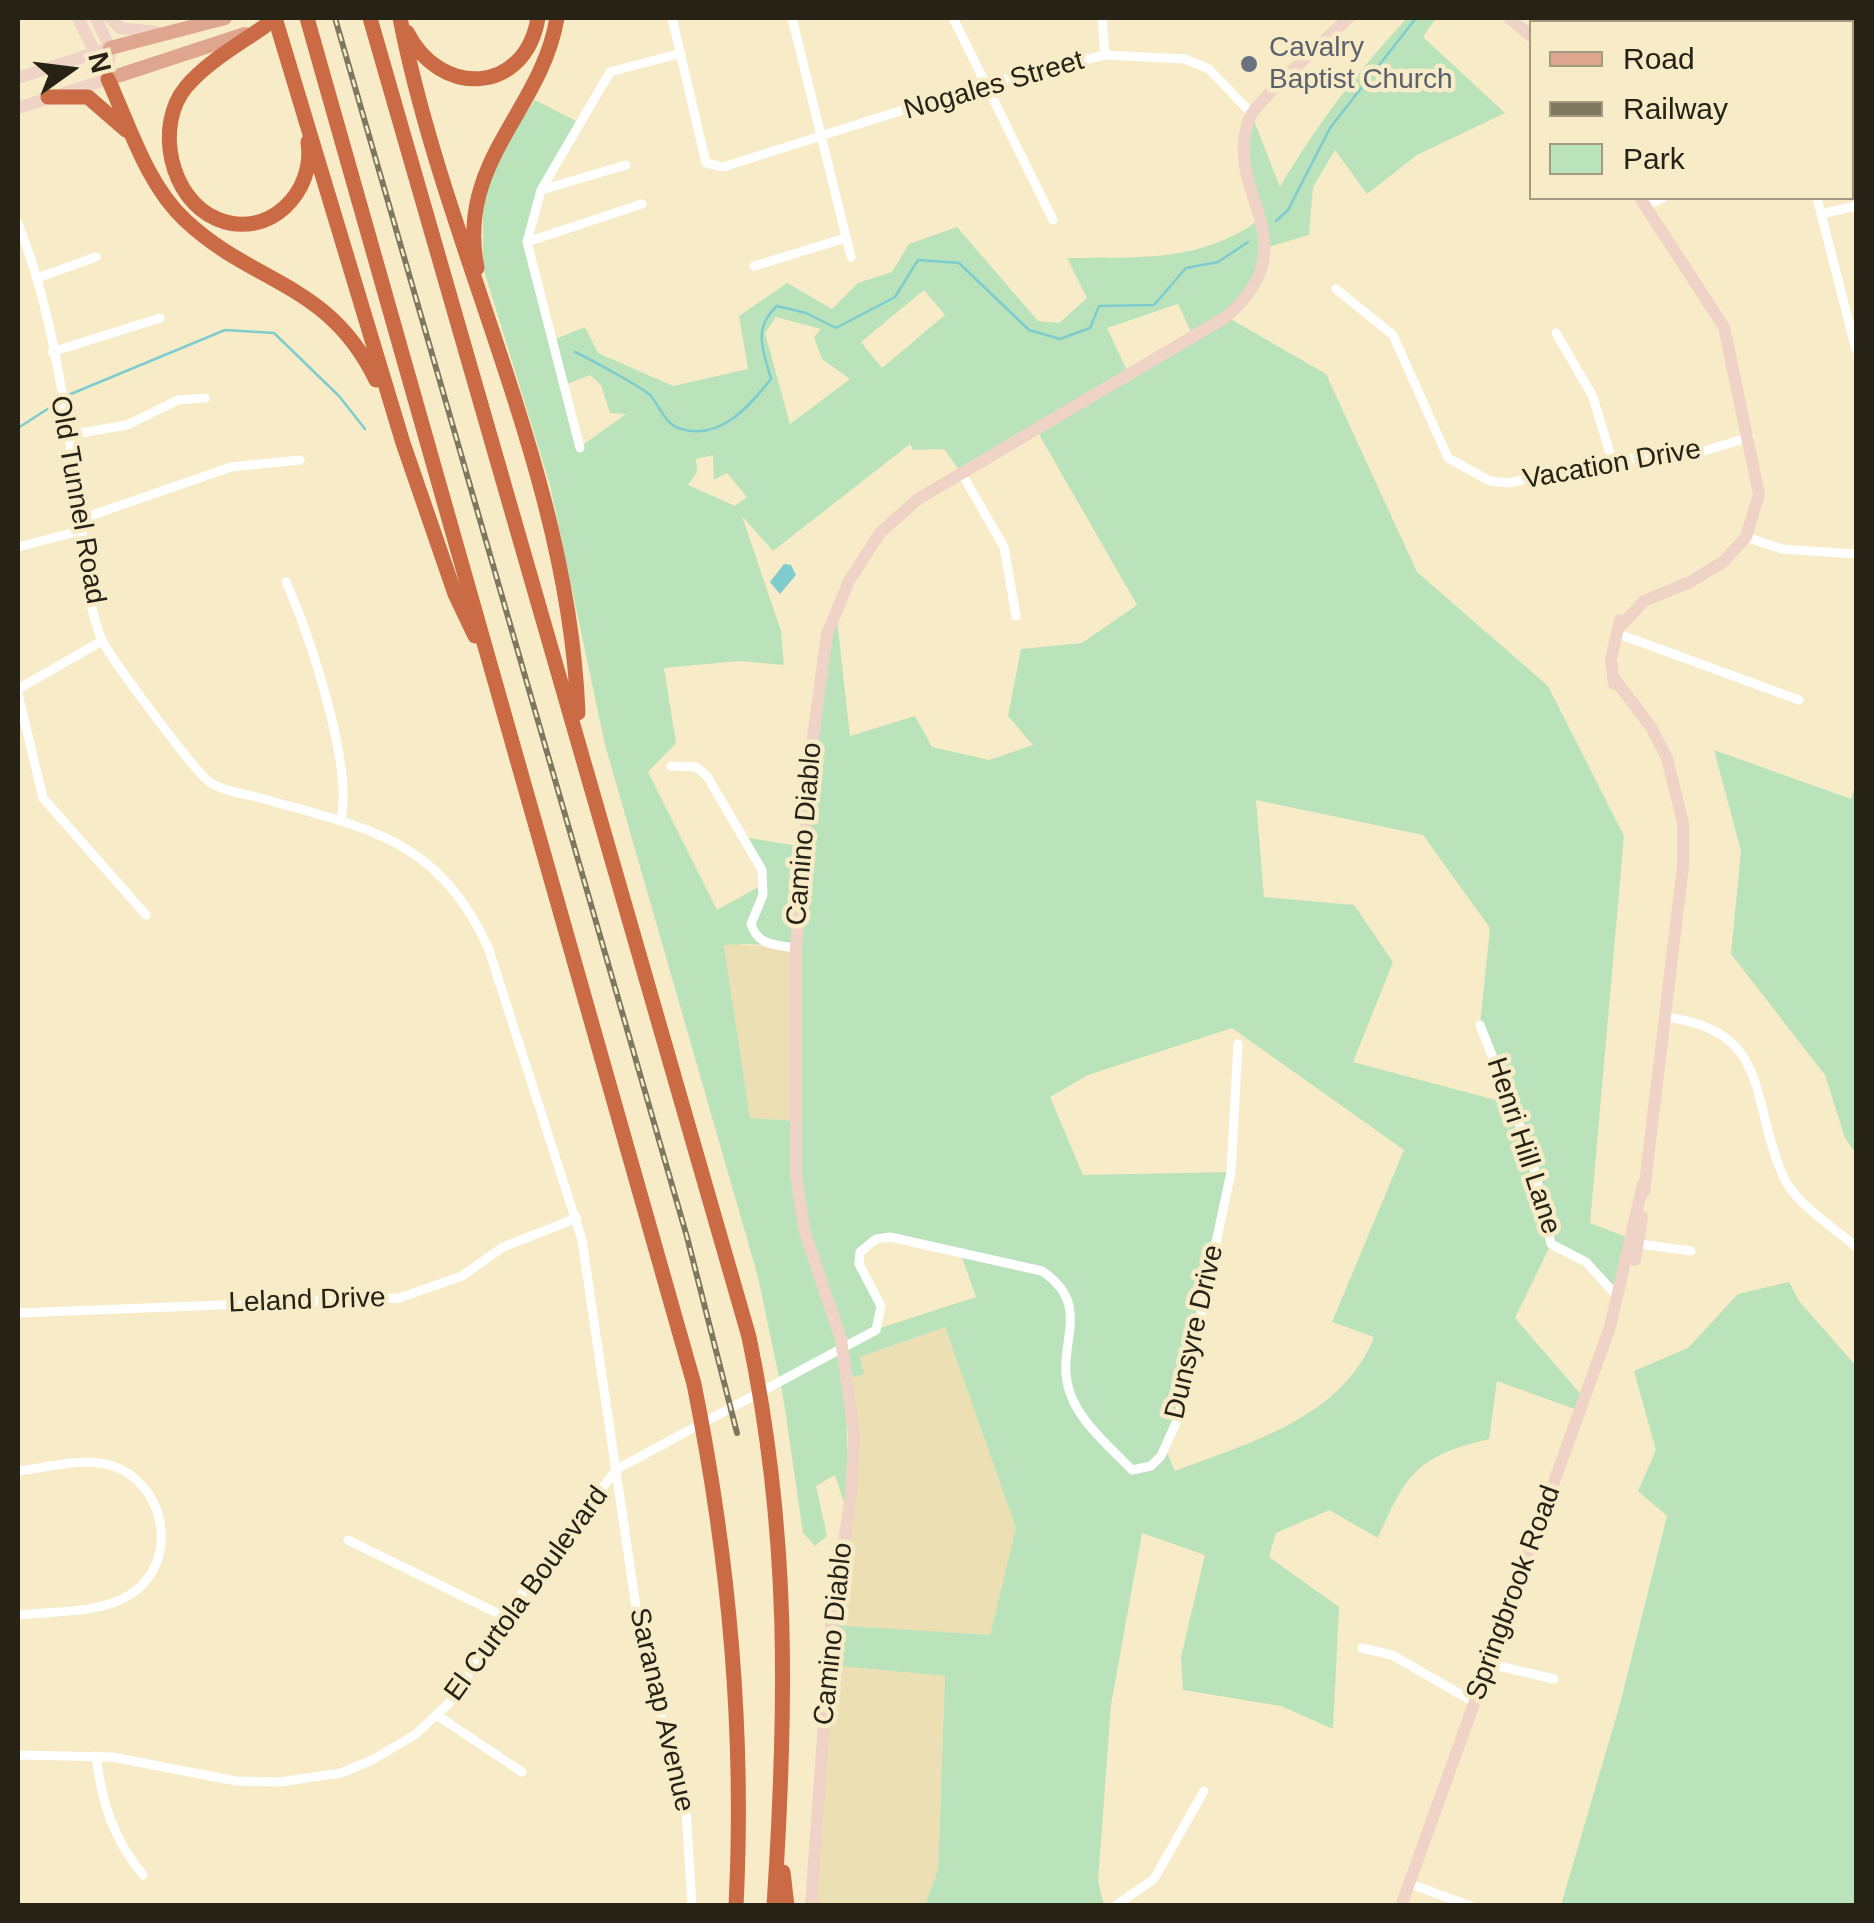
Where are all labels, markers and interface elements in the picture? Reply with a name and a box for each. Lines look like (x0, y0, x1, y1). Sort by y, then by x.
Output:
north arrow (20, 20, 120, 120)
legend (1529, 20, 1854, 200)
place label: Cavalry Baptist Church (1269, 31, 1453, 97)
text: Road (1623, 42, 1695, 75)
street label: Nogales Street (900, 44, 1088, 128)
text: N (82, 49, 117, 76)
marker: Cavalry Baptist Church (1238, 53, 1260, 75)
text: Railway (1623, 92, 1728, 125)
text: Park (1623, 142, 1685, 175)
street label: Old Tunnel Road (42, 393, 112, 607)
street label: Vacation Drive (1520, 433, 1704, 497)
street label: Camino Diablo (780, 741, 830, 927)
street label: Henri Hill Lane (1479, 1053, 1567, 1239)
street label: Dunsyre Drive (1159, 1242, 1231, 1422)
street label: Leland Drive (228, 1281, 386, 1321)
street label: El Curtola Boulevard (438, 1480, 616, 1708)
street label: Springbrook Road (1460, 1481, 1568, 1705)
street label: Camino Diablo (808, 1541, 860, 1727)
street label: Saranap Avenue (621, 1605, 701, 1815)

